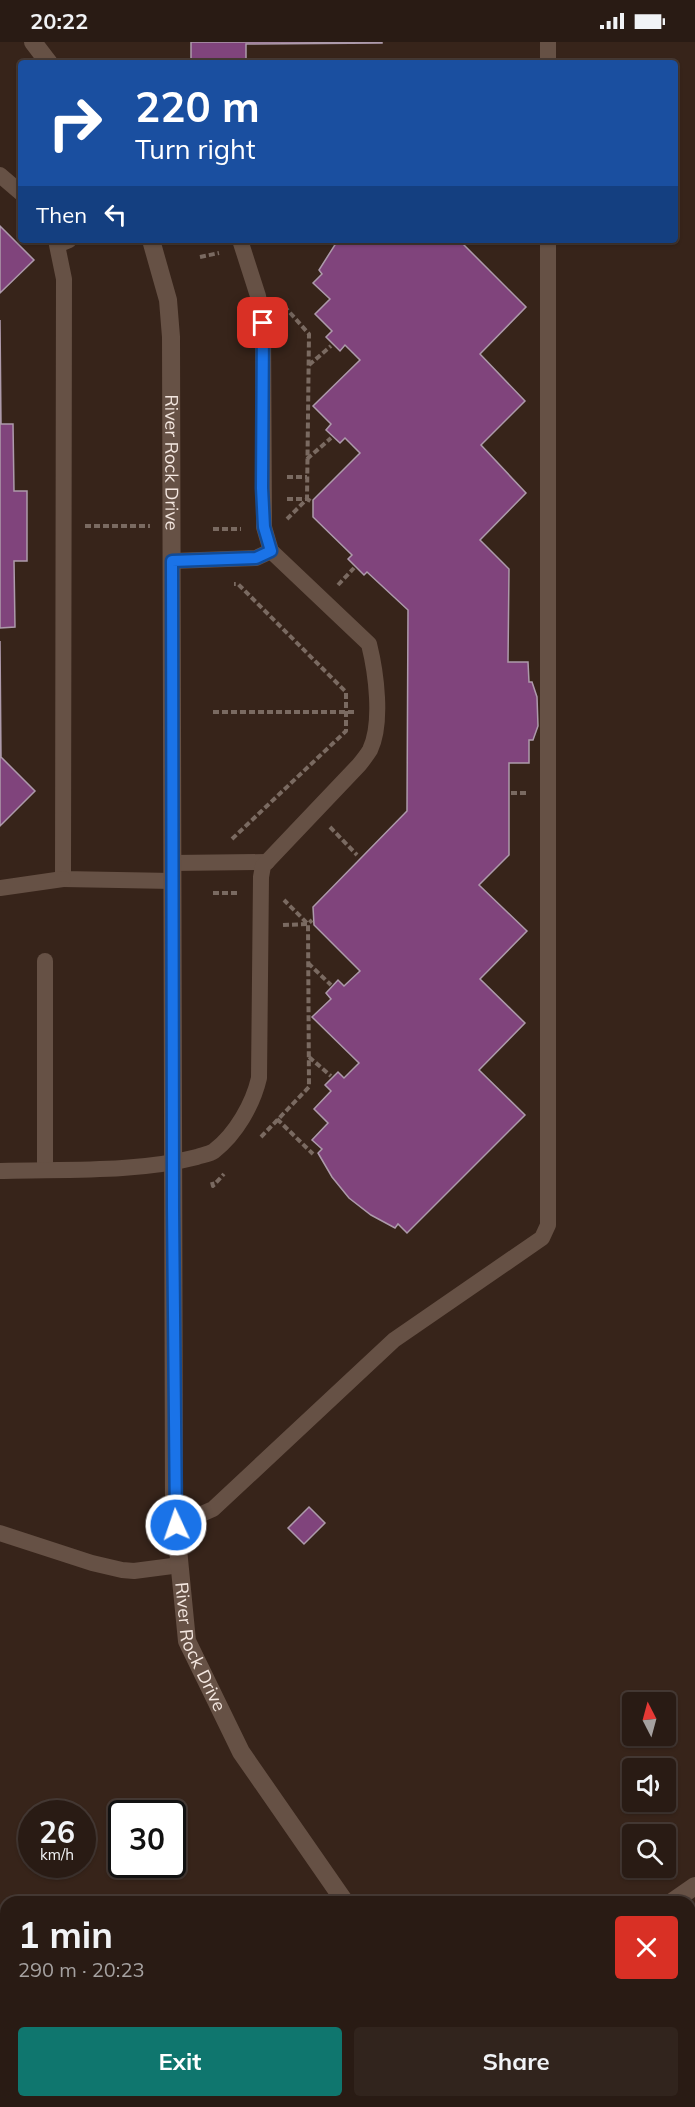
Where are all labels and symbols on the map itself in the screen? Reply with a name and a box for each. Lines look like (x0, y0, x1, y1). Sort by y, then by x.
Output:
pin (237, 297, 288, 348)
street label: River Rock Drive (160, 394, 183, 531)
position arrow (144, 1493, 208, 1557)
street label: River Rock Drive (170, 1581, 231, 1715)
north arrow (622, 1692, 676, 1746)
speed limit sign: 30 (108, 1800, 186, 1878)

